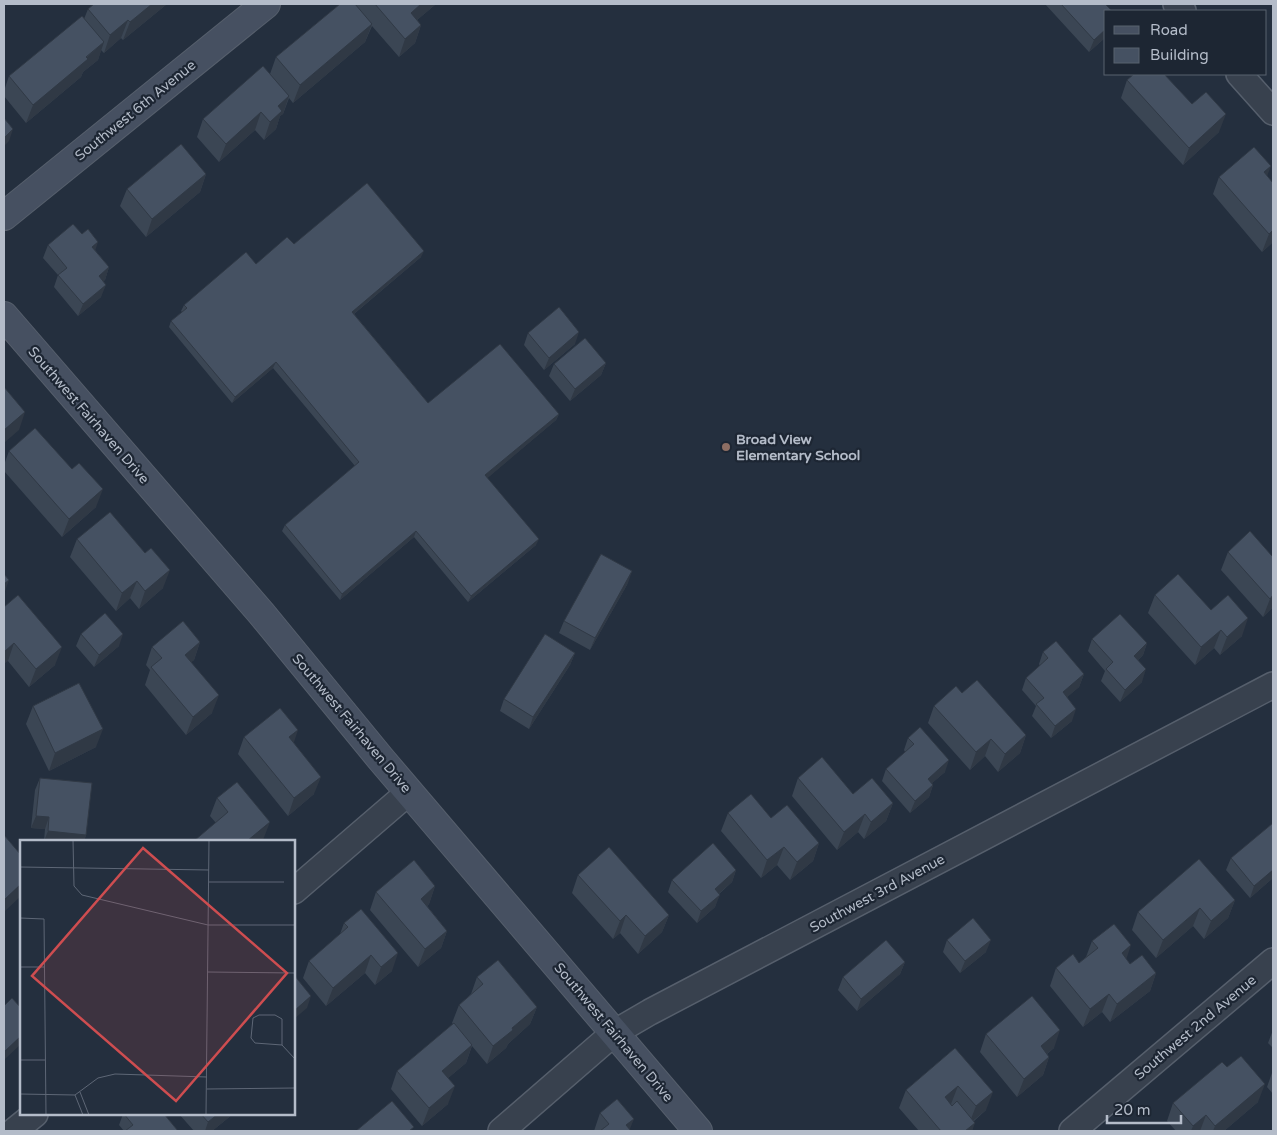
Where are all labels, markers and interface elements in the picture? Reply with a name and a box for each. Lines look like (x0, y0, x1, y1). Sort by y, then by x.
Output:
legend (1104, 10, 1267, 75)
text: Road (1150, 21, 1188, 39)
text: Building (1150, 46, 1209, 64)
street label: Southwest 6th Avenue (72, 56, 199, 164)
street label: Southwest Fairhaven Drive (24, 343, 153, 487)
place label: Broad View Elementary School (736, 431, 860, 464)
marker: Broad View Elementary School (720, 441, 732, 453)
street label: Southwest Fairhaven Drive (288, 650, 415, 796)
inset map (20, 840, 295, 1115)
street label: Southwest 3rd Avenue (807, 851, 948, 936)
street label: Southwest Fairhaven Drive (550, 959, 677, 1105)
street label: Southwest 2nd Avenue (1131, 971, 1260, 1083)
scale bar (1107, 1092, 1181, 1124)
text: 20 m (1114, 1101, 1151, 1119)

